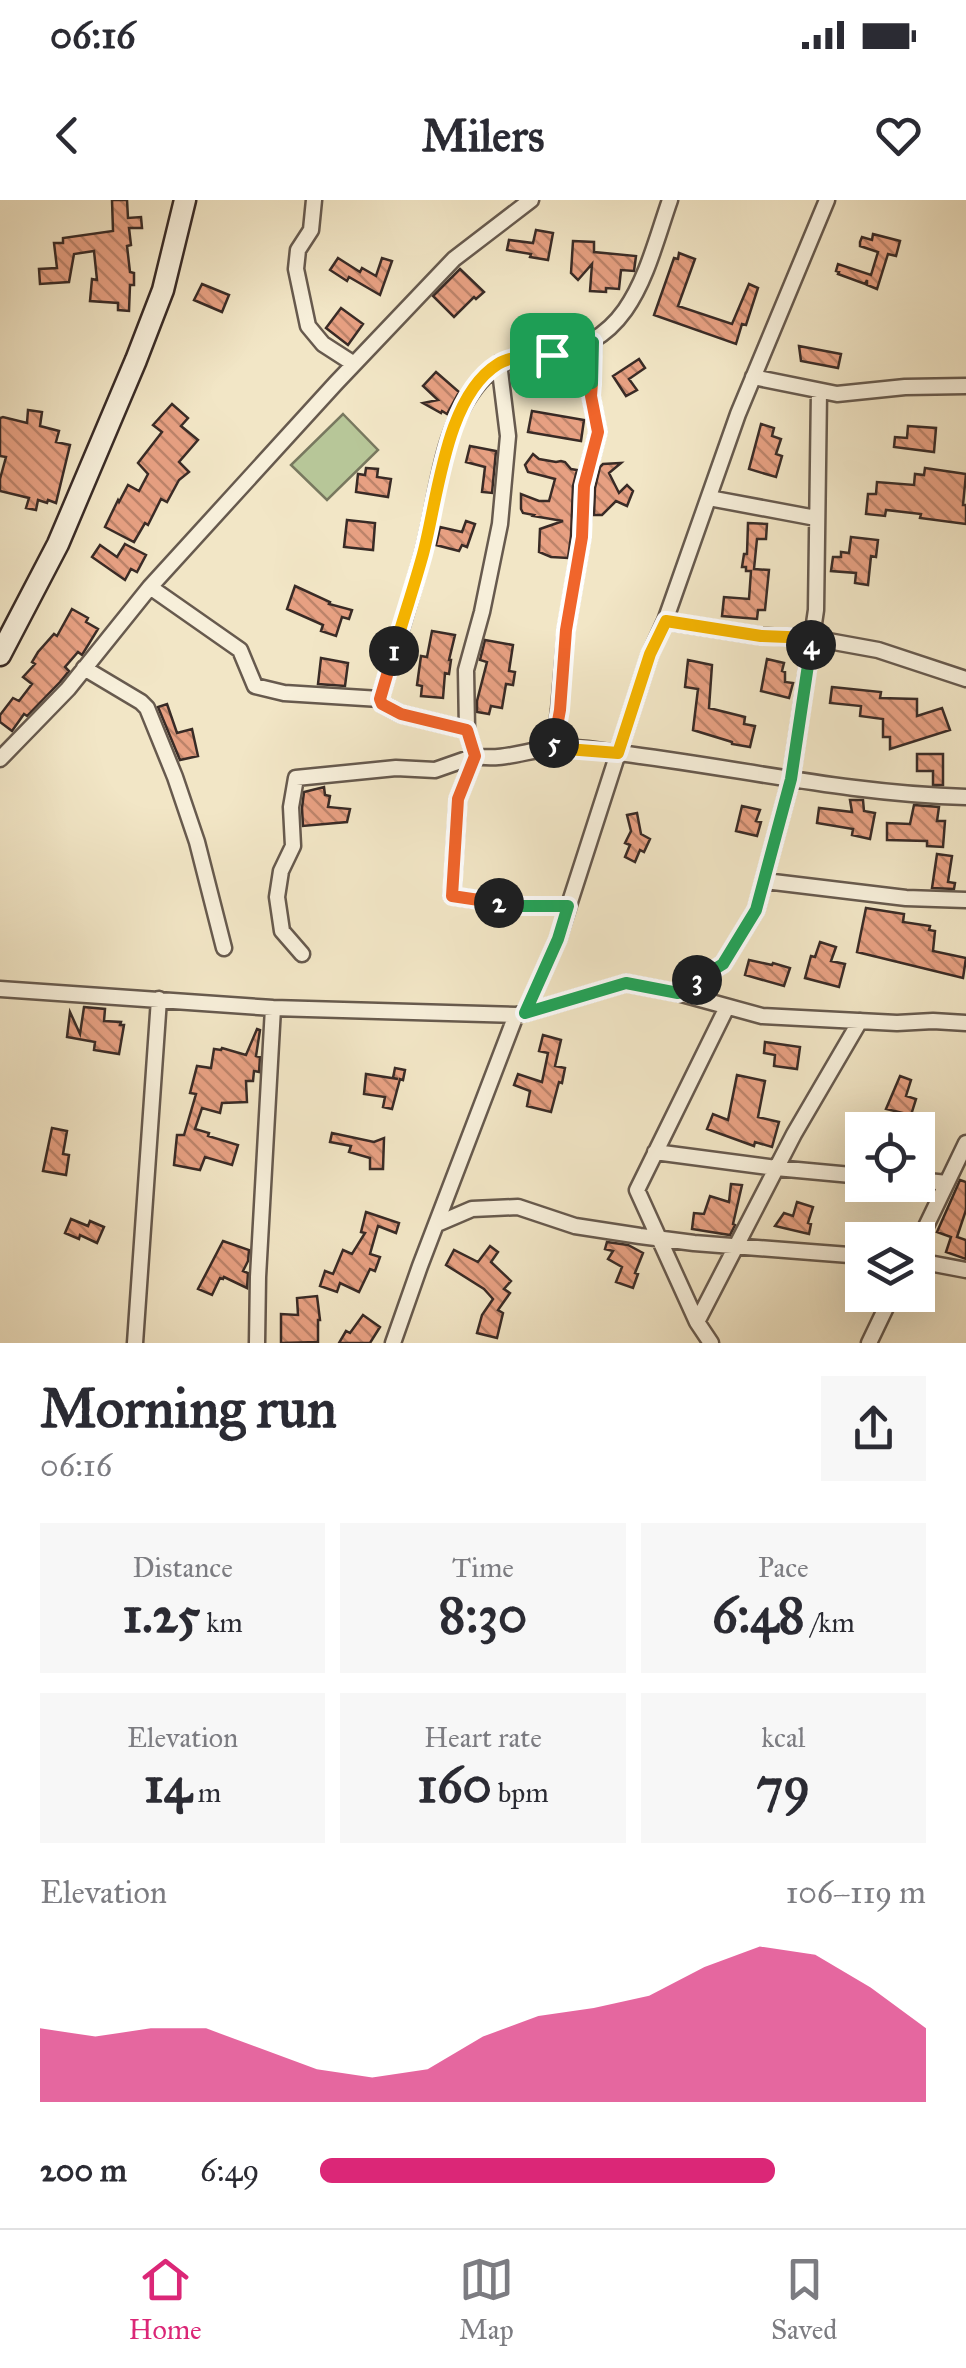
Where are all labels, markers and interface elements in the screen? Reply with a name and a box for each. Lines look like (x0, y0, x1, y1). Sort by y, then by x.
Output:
text: 06:16 (50, 12, 136, 58)
icon: back (40, 108, 95, 163)
text: Milers (422, 108, 544, 163)
icon: heart (871, 108, 926, 163)
pin (510, 313, 595, 398)
icon: arrive (525, 328, 580, 383)
pin: 4 (786, 620, 836, 670)
pin: 1 (369, 626, 419, 676)
text: 4 (803, 627, 819, 662)
text: 1 (388, 633, 400, 668)
pin: 5 (529, 718, 579, 768)
text: 5 (547, 725, 561, 760)
pin: 2 (474, 878, 524, 928)
text: 2 (492, 885, 506, 920)
pin: 3 (672, 955, 722, 1005)
text: 3 (691, 962, 703, 997)
map controls (845, 1112, 935, 1312)
button: locate (845, 1112, 935, 1202)
button: layers (845, 1222, 935, 1312)
text: Morning run (40, 1375, 337, 1442)
button: share (821, 1376, 926, 1481)
text: 06:16 (40, 1446, 112, 1485)
text: Distance (132, 1550, 233, 1585)
text: Time (452, 1550, 514, 1585)
text: Pace (758, 1550, 809, 1585)
text: 1.25 (123, 1585, 200, 1646)
text: 8:30 (439, 1585, 527, 1646)
text: 6:48 (712, 1585, 805, 1646)
text: km (200, 1605, 243, 1640)
text: /km (805, 1605, 855, 1640)
text: Elevation (127, 1720, 238, 1755)
text: Heart rate (424, 1720, 542, 1755)
text: kcal (761, 1720, 805, 1755)
text: 14 (144, 1755, 192, 1816)
text: 160 (417, 1755, 492, 1816)
text: 79 (757, 1755, 810, 1816)
text: m (192, 1775, 221, 1810)
text: bpm (492, 1775, 549, 1810)
text: Elevation (40, 1873, 167, 1912)
text: 106–119 m (786, 1873, 926, 1912)
text: 200 m (40, 2151, 127, 2190)
text: 6:49 (200, 2151, 259, 2190)
tab: Home (129, 2252, 202, 2347)
tab: Map (459, 2252, 514, 2347)
tab: Saved (771, 2252, 837, 2347)

